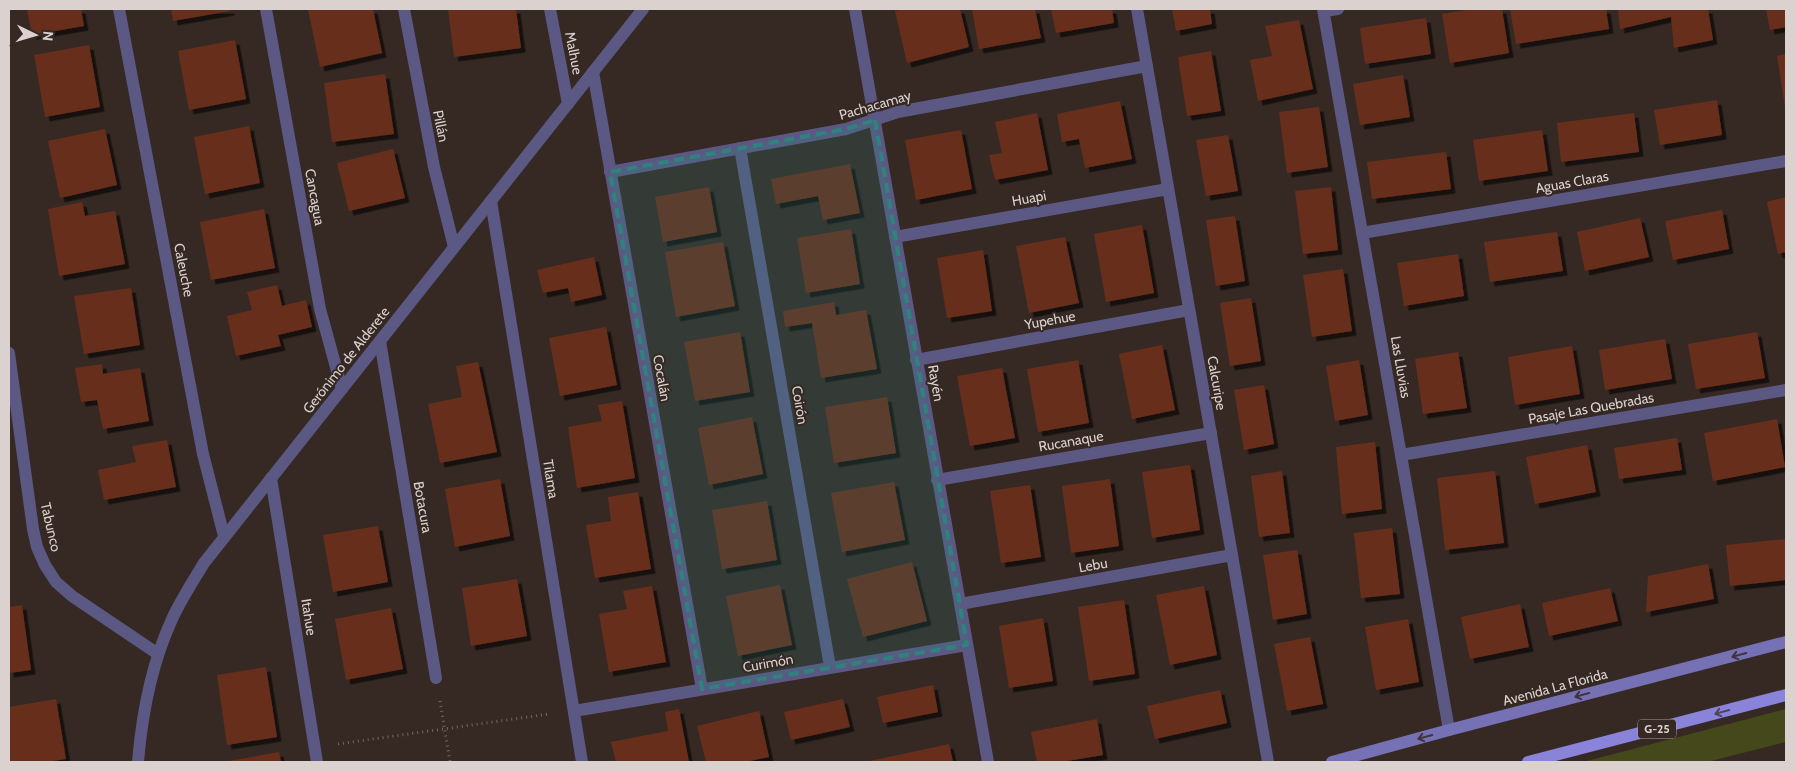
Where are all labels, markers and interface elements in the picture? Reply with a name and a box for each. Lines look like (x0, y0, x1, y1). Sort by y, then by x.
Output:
north arrow (10, 10, 60, 60)
text: N (39, 30, 57, 42)
street label: Malhue (561, 30, 587, 76)
street label: Pachacamay (837, 86, 913, 124)
street label: Pillán (429, 109, 453, 144)
street label: Cancagua (301, 167, 329, 227)
street label: Aguas Claras (1534, 167, 1610, 197)
street label: Huapi (1010, 186, 1048, 210)
street label: Caleuche (170, 242, 198, 298)
street label: Gerónimo de Alderete (299, 303, 393, 417)
street label: Yupehue (1022, 307, 1077, 334)
street label: Las Lluvias (1387, 335, 1415, 400)
street label: Cocalán (649, 353, 675, 403)
street label: Calcuripe (1203, 355, 1231, 411)
street label: Rayén (924, 363, 948, 403)
street label: Coirón (788, 384, 812, 426)
street label: Pasaje Las Quebradas (1527, 388, 1655, 428)
street label: Rucanaque (1037, 426, 1105, 456)
street label: Tilama (539, 458, 563, 500)
street label: Botacura (410, 480, 436, 535)
street label: Tabunco (37, 501, 65, 554)
street label: Lebu (1077, 554, 1109, 576)
street label: Itahue (297, 597, 321, 637)
street label: Curimón (741, 650, 795, 676)
one-way arrow (1732, 650, 1748, 660)
street label: Avenida La Florida (1501, 664, 1610, 710)
one-way arrow (1574, 691, 1590, 701)
one-way arrow (1715, 707, 1731, 717)
road number: G-25 (1638, 720, 1676, 739)
one-way arrow (1417, 732, 1433, 742)

